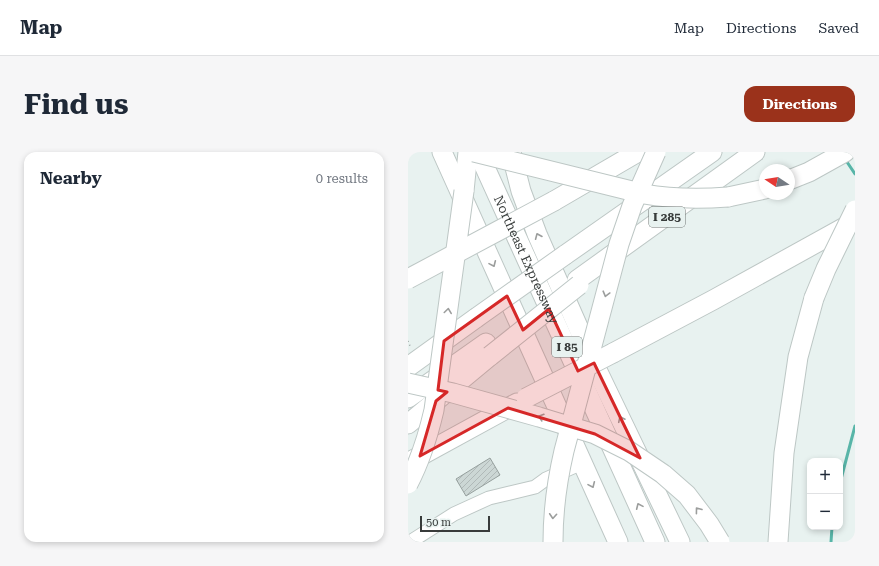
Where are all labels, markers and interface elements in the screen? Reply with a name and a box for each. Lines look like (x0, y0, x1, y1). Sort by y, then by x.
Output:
text: Map (20, 16, 62, 39)
text: Map (674, 20, 704, 36)
text: Directions (726, 20, 796, 36)
text: Saved (818, 20, 859, 36)
button: Directions (744, 86, 855, 122)
text: Find us (24, 88, 128, 121)
north arrow (759, 164, 795, 200)
text: Nearby (40, 168, 102, 188)
text: 0 results (316, 171, 368, 186)
street label: Northeast Expressway (491, 193, 562, 327)
road number: I 285 (649, 207, 685, 227)
one-way arrow (535, 233, 543, 241)
one-way arrow (488, 259, 496, 267)
one-way arrow (602, 290, 611, 297)
one-way arrow (443, 308, 452, 314)
road number: I 85 (552, 337, 582, 357)
one-way arrow (538, 413, 545, 422)
one-way arrow (618, 415, 625, 423)
map controls (807, 458, 843, 530)
button: + (807, 458, 843, 494)
one-way arrow (587, 480, 595, 488)
button: − (807, 494, 843, 530)
one-way arrow (636, 503, 644, 511)
one-way arrow (696, 507, 703, 514)
one-way arrow (549, 513, 558, 519)
scale bar (420, 514, 490, 533)
text: 50 m (426, 516, 451, 529)

